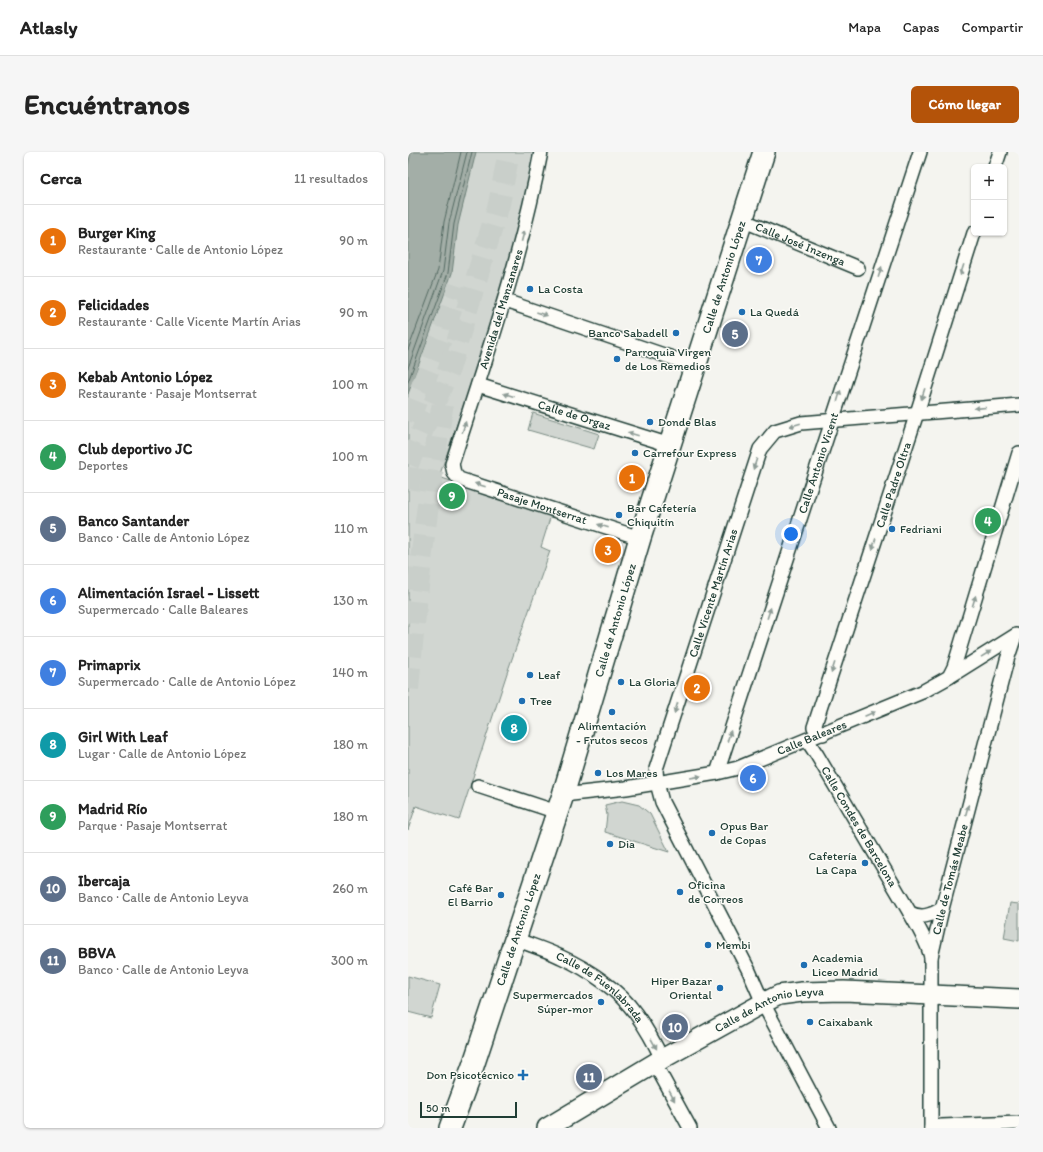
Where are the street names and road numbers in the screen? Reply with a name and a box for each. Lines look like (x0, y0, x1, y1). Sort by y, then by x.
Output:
street label: Calle de Antonio López (699, 218, 749, 335)
street label: Calle José Inzenga (753, 219, 847, 269)
street label: Avenida del Manzanares (476, 247, 526, 371)
street label: Calle de Orgaz (536, 397, 613, 433)
street label: Calle Antonio Vicent (795, 410, 841, 515)
street label: Calle Padre Oltra (873, 440, 914, 530)
street label: Pasaje Montserrat (495, 485, 589, 527)
street label: Calle Vicente Martín Arias (686, 527, 741, 659)
street label: Calle de Antonio López (592, 561, 639, 679)
street label: Calle Baleares (775, 717, 849, 758)
street label: Calle Condes de Barcelona (818, 764, 900, 890)
street label: Calle de Tomás Meabe (929, 822, 971, 936)
street label: Calle de Antonio López (493, 871, 544, 988)
street label: Calle de Fuenlabrada (554, 949, 647, 1025)
street label: Calle de Antonio Leyva (712, 984, 824, 1035)

